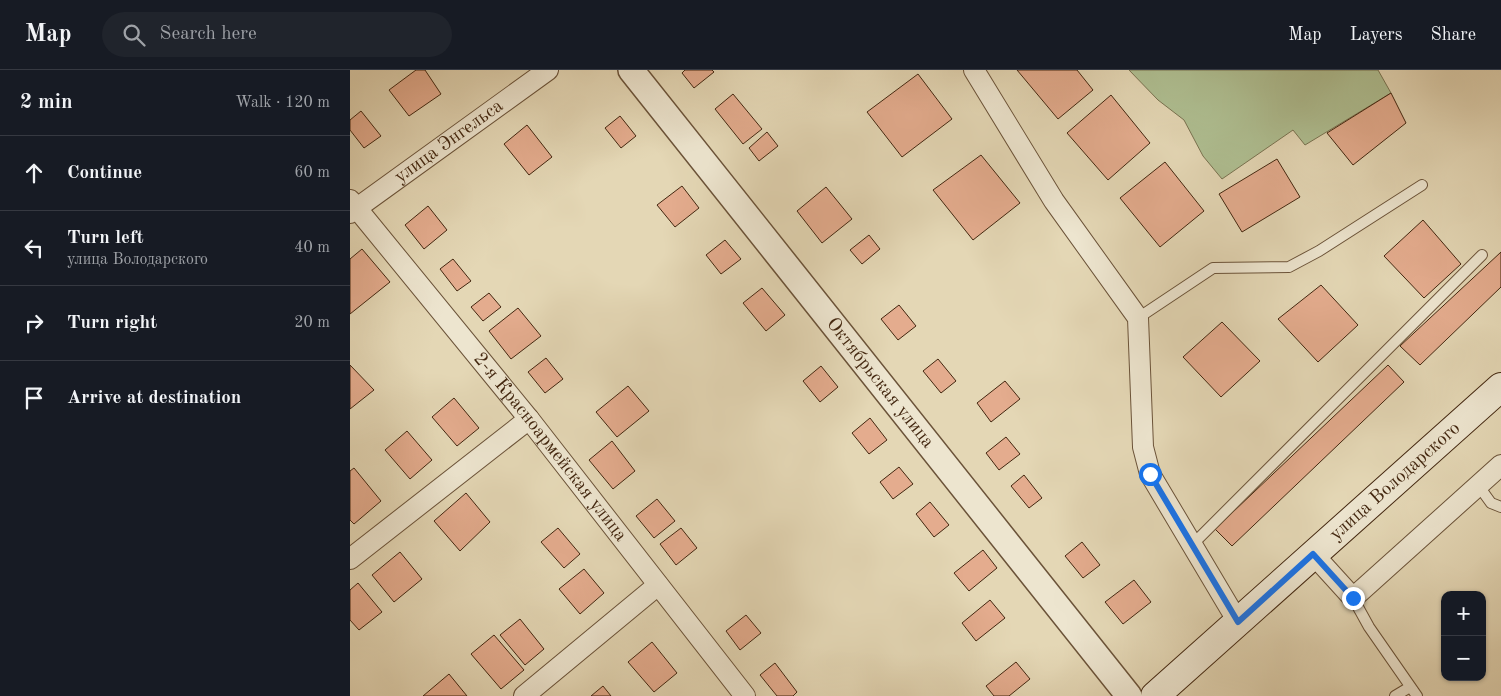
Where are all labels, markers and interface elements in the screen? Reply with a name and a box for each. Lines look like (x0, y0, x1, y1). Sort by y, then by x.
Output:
search box (102, 12, 452, 57)
icon: search (120, 21, 148, 49)
text: Map (25, 23, 72, 47)
text: Search here (160, 25, 257, 44)
text: Map (1288, 26, 1322, 44)
text: Layers (1350, 26, 1402, 44)
text: Share (1430, 26, 1476, 44)
text: 2 min (20, 92, 73, 113)
text: Walk · 120 m (235, 95, 330, 111)
street label: улица Энгельса (391, 96, 507, 187)
icon: ahead (20, 159, 48, 187)
text: Continue (67, 164, 142, 183)
text: 60 m (294, 165, 330, 181)
text: Turn left (67, 229, 144, 248)
icon: left (20, 234, 48, 262)
text: 40 m (294, 240, 330, 256)
text: улица Володарского (67, 252, 208, 268)
icon: right (20, 309, 48, 337)
text: Turn right (67, 314, 157, 333)
street label: Октябрьская улица (822, 314, 938, 452)
text: 20 m (294, 315, 330, 331)
street label: 2-я Красноармейская улица (470, 349, 631, 546)
icon: arrive (20, 384, 48, 412)
text: Arrive at destination (67, 389, 241, 408)
street label: улица Володарского (1326, 419, 1464, 544)
route start (1139, 463, 1162, 486)
route end (1342, 587, 1365, 610)
map controls (1441, 591, 1486, 681)
button: + (1441, 591, 1486, 636)
button: − (1441, 636, 1486, 681)

